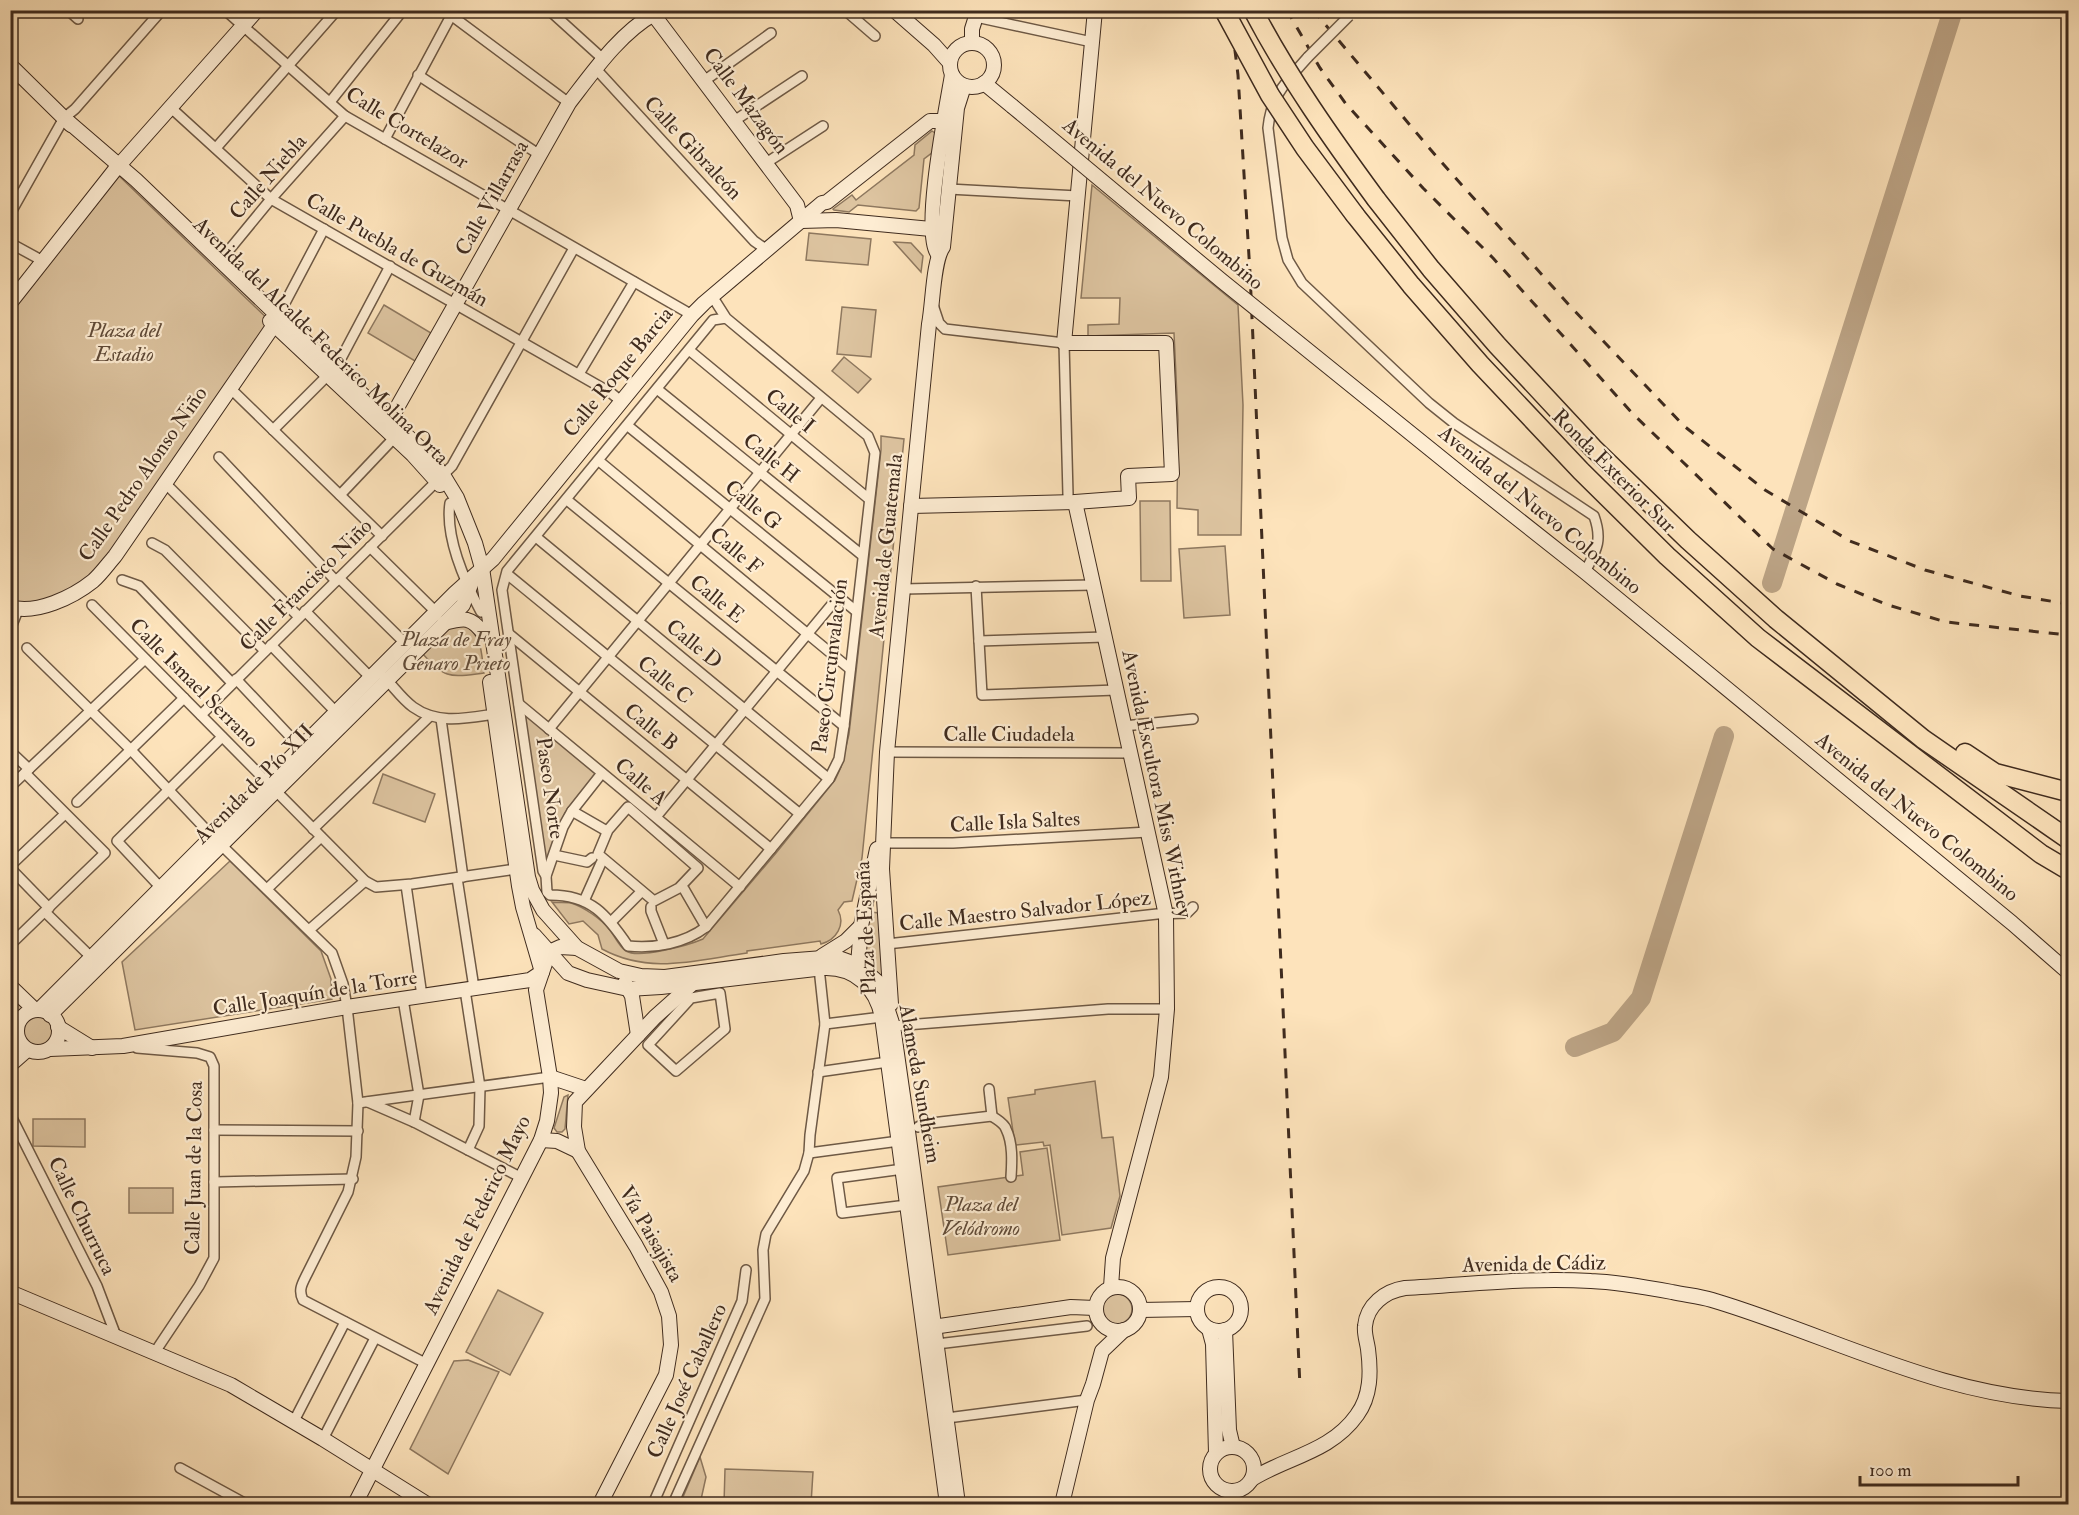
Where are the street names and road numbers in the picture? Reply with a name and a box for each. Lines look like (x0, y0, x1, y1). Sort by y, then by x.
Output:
street label: Calle Mazagón (697, 42, 795, 160)
street label: Calle Cortelazor (341, 81, 474, 175)
street label: Calle Gibraleón (638, 90, 748, 206)
street label: Avenida del Nuevo Colombino (1056, 111, 1269, 296)
street label: Calle Niebla (223, 128, 313, 225)
street label: Calle Villarrasa (449, 135, 535, 260)
street label: Calle Puebla de Guzmán (301, 187, 493, 313)
street label: Avenida del Alcalde Federico Molina Orta (187, 211, 455, 471)
street label: Calle Roque Barcia (557, 301, 679, 443)
street label: Calle Pedro Alonso Niño (72, 381, 214, 567)
street label: Calle I (760, 383, 820, 439)
street label: Ronda Exterior Sur (1546, 403, 1682, 539)
street label: Avenida del Nuevo Colombino (1432, 419, 1647, 600)
street label: Calle H (737, 427, 805, 489)
street label: Avenida de Guatemala (863, 452, 909, 641)
street label: Calle G (719, 474, 787, 536)
street label: Calle Francisco Niño (234, 513, 378, 657)
street label: Calle F (704, 521, 768, 581)
street label: Calle E (684, 569, 750, 629)
street label: Paseo Circunvalación (806, 577, 854, 755)
street label: Calle Ismael Serrano (123, 612, 265, 754)
street label: Calle D (660, 613, 728, 675)
street label: Avenida Escultora Miss Withney (1115, 647, 1199, 921)
street label: Calle C (632, 650, 698, 710)
street label: Calle B (619, 697, 683, 757)
street label: Avenida de Pío XII (188, 718, 320, 850)
street label: Calle Ciudadela (943, 721, 1075, 748)
street label: Avenida del Nuevo Colombino (1809, 726, 2024, 907)
street label: Paseo Norte (529, 735, 571, 841)
street label: Calle A (609, 752, 673, 812)
street label: Calle Isla Saltes (949, 805, 1081, 839)
street label: Plaza de España (849, 860, 883, 996)
street label: Calle Maestro Salvador López (898, 884, 1152, 938)
street label: Calle Joaquín de la Torre (211, 963, 419, 1022)
street label: Alameda Sundheim (893, 1001, 947, 1166)
street label: Calle Juan de la Cosa (179, 1080, 209, 1255)
street label: Avenida de Federico Mayo (417, 1111, 537, 1320)
street label: Calle Churruca (42, 1152, 122, 1280)
street label: Vía Paisajista (613, 1181, 690, 1287)
street label: Avenida de Cádiz (1461, 1249, 1606, 1279)
street label: Calle José Caballero (641, 1299, 733, 1463)

